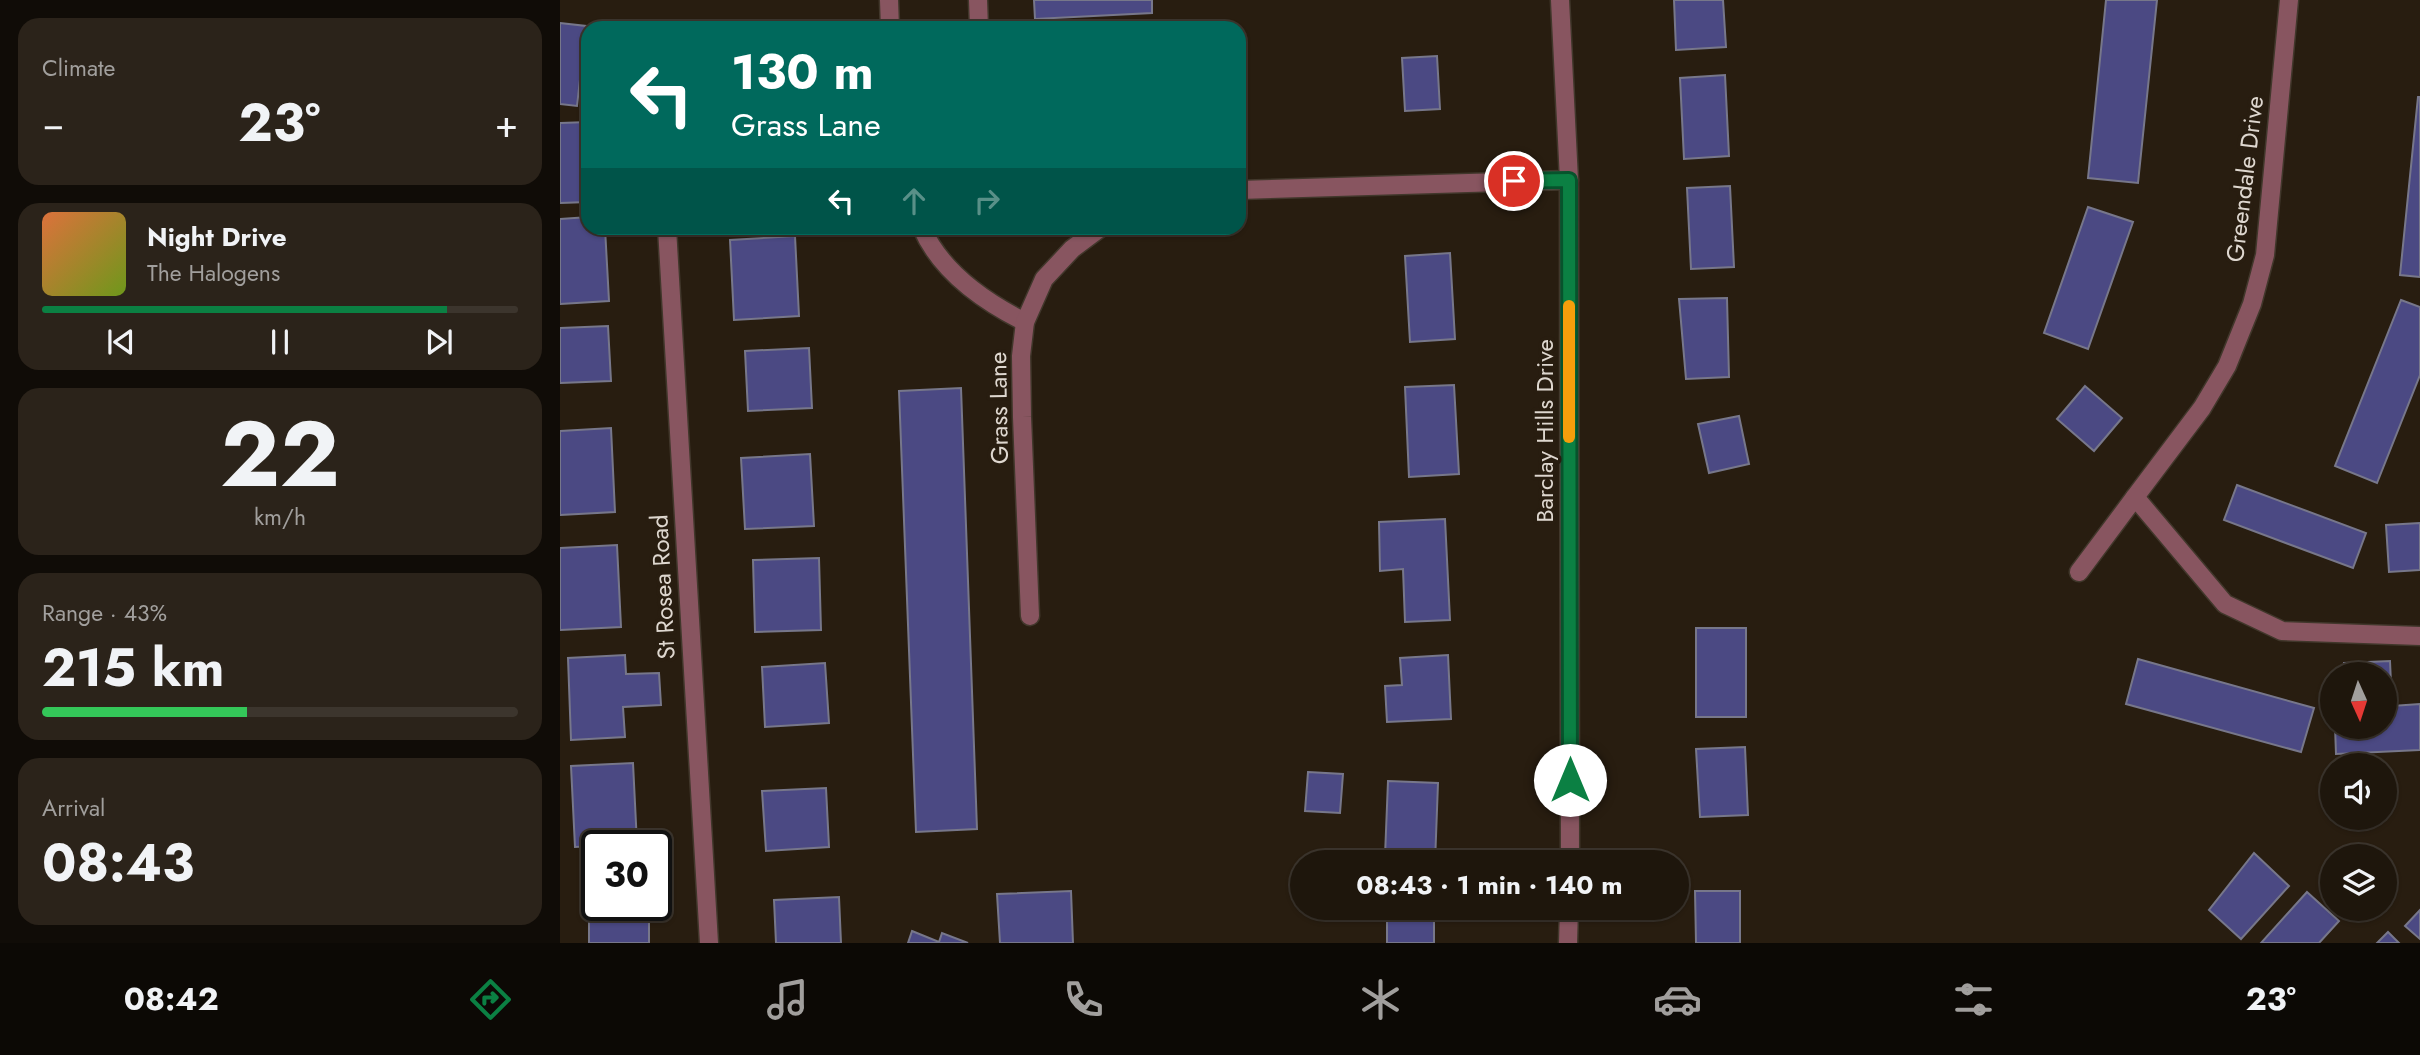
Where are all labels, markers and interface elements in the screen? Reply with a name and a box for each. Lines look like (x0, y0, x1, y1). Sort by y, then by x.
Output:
text: 130 m (731, 37, 874, 107)
icon: left (616, 49, 707, 140)
text: Climate (42, 51, 115, 85)
text: 23° (239, 85, 320, 161)
street label: Greendale Drive (2217, 94, 2272, 264)
text: − (42, 96, 64, 151)
text: + (495, 96, 518, 151)
text: Grass Lane (731, 102, 881, 148)
pin (1484, 151, 1544, 211)
icon: arrive (1495, 162, 1533, 200)
icon: left (822, 182, 860, 220)
icon: ahead (895, 182, 933, 220)
icon: right (968, 182, 1006, 220)
text: Night Drive (147, 218, 287, 256)
text: The Halogens (147, 256, 280, 290)
icon: previous (102, 323, 140, 361)
icon: pause (261, 323, 299, 361)
icon: next (420, 323, 458, 361)
street label: Barclay Hills Drive (1527, 339, 1562, 523)
street label: Grass Lane (980, 352, 1017, 464)
text: 22 (220, 389, 340, 520)
text: km/h (254, 500, 306, 534)
street label: St Rosea Road (641, 514, 684, 660)
text: Range · 43% (42, 596, 167, 630)
text: 215 km (42, 630, 224, 706)
north arrow (2320, 662, 2398, 738)
map controls (2320, 662, 2397, 921)
position arrow (1533, 743, 1607, 817)
button: sound (2320, 753, 2397, 830)
text: Arrival (42, 791, 105, 825)
text: 08:43 (42, 825, 194, 901)
speed limit sign: 30 (581, 830, 672, 921)
button: layers (2320, 844, 2397, 921)
text: 08:43 · 1 min · 140 m (1356, 866, 1623, 904)
icon: directions (466, 975, 515, 1024)
icon: music (763, 975, 812, 1024)
icon: phone (1059, 975, 1108, 1024)
icon: climate (1356, 975, 1405, 1024)
icon: car (1653, 975, 1702, 1024)
icon: filters (1949, 975, 1998, 1024)
text: 08:42 (124, 976, 219, 1022)
text: 23° (2246, 976, 2296, 1022)

